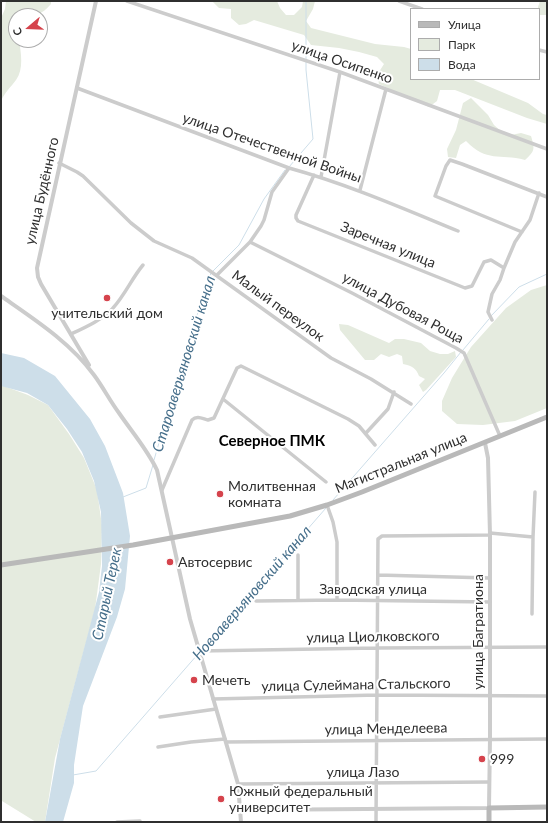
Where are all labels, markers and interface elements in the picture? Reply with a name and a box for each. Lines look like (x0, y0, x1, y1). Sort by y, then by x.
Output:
north arrow (8, 8, 48, 48)
legend (410, 8, 540, 80)
text: Улица (448, 17, 481, 32)
text: С (10, 26, 24, 37)
street label: улица Осипенко (289, 37, 395, 87)
text: Парк (448, 37, 476, 52)
text: Вода (448, 57, 476, 72)
street label: улица Отечественной Войны (180, 109, 364, 187)
street label: улица Будённого (21, 136, 63, 246)
street label: Заречная улица (338, 218, 438, 272)
street label: Малый переулок (229, 267, 327, 345)
street label: улица Дубовая Роща (339, 269, 467, 347)
water label: Староаверьяновский канал (149, 274, 219, 454)
marker: учительский дом (102, 293, 112, 303)
place label: учительский дом (51, 305, 163, 321)
street label: Магистральная улица (333, 429, 469, 497)
district label: Северное ПМК (219, 432, 325, 450)
place label: Молитвенная комната (228, 478, 316, 510)
marker: Молитвенная комната (215, 489, 225, 499)
water label: Новоаверьяновский канал (189, 522, 315, 664)
water label: Старый Терек (88, 546, 126, 642)
place label: Автосервис (178, 554, 252, 570)
marker: Автосервис (165, 557, 175, 567)
street label: улица Багратиона (470, 574, 486, 690)
street label: Заводская улица (319, 581, 427, 597)
street label: улица Циолковского (306, 627, 440, 647)
place label: Мечеть (202, 672, 250, 688)
marker: Мечеть (189, 675, 199, 685)
street label: улица Сулеймана Стальского (261, 675, 451, 695)
street label: улица Менделеева (325, 720, 447, 738)
place label: 999 (490, 751, 514, 767)
marker: 999 (477, 754, 487, 764)
street label: улица Лазо (327, 764, 399, 780)
place label: Южный федеральный университет (229, 783, 373, 816)
marker: Южный федеральный университет (216, 794, 226, 804)

